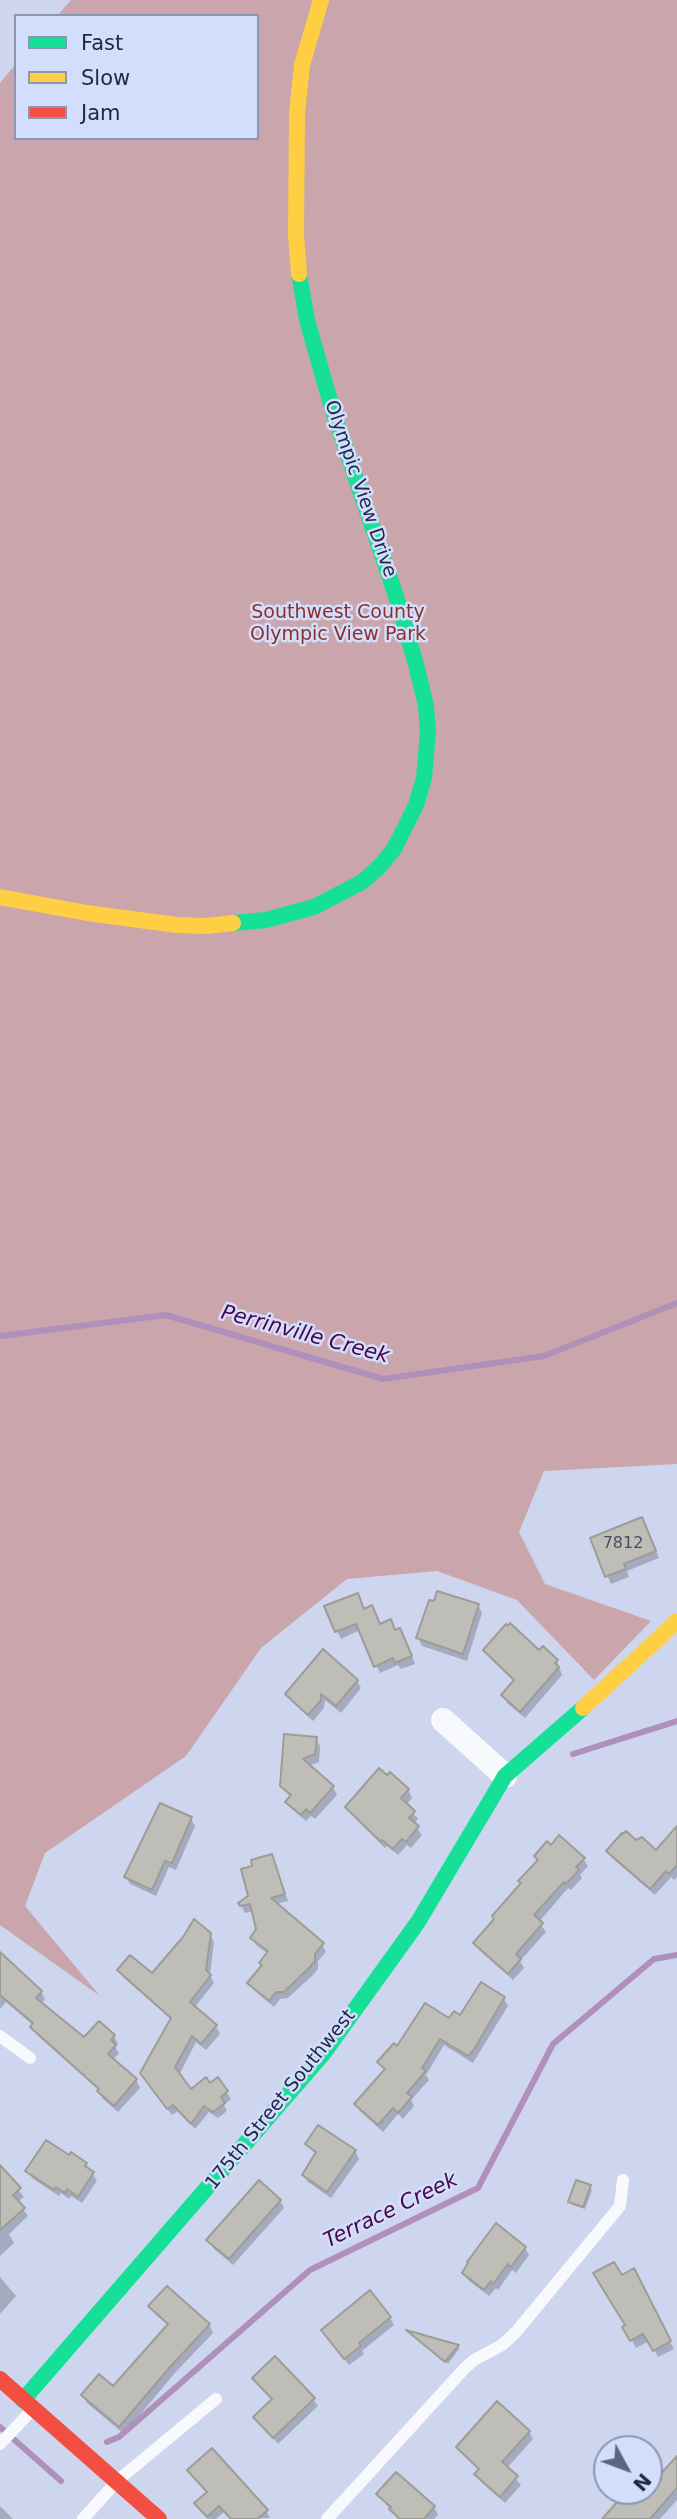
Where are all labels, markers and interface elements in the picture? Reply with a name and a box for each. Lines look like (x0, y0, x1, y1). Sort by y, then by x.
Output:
legend (14, 14, 259, 140)
text: Fast (81, 31, 123, 55)
text: Slow (81, 66, 130, 90)
text: Jam (81, 101, 121, 125)
street label: Olympic View Drive (319, 398, 401, 580)
park label: Southwest County Olympic View Park (250, 602, 426, 646)
water label: Perrinville Creek (218, 1300, 392, 1370)
house number: 7812 (603, 1534, 643, 1554)
street label: 175th Street Southwest (201, 2005, 361, 2195)
water label: Terrace Creek (320, 2168, 462, 2254)
north arrow (593, 2435, 663, 2505)
text: N (629, 2469, 656, 2496)

